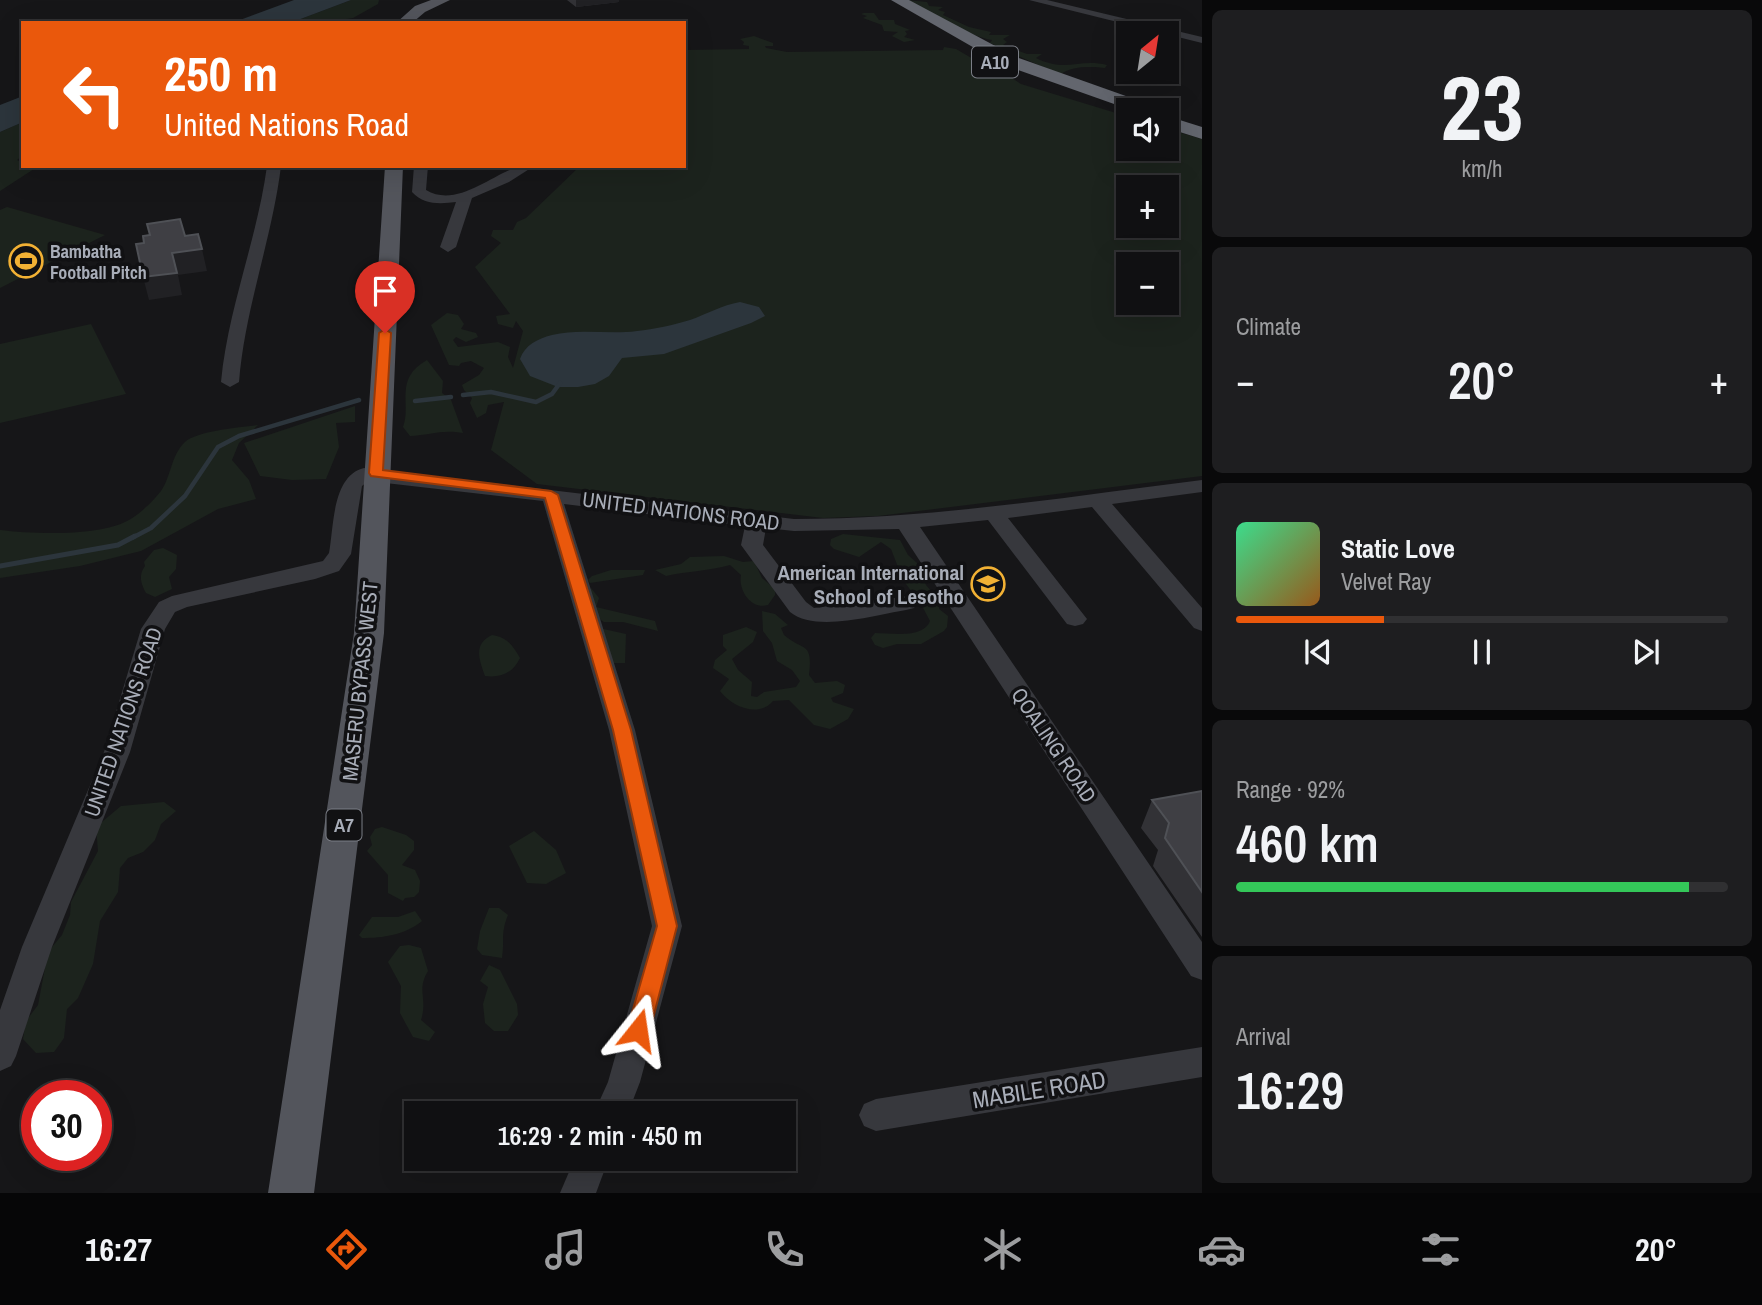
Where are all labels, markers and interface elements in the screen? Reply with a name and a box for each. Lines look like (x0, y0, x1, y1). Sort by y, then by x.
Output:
north arrow (1116, 21, 1180, 84)
map controls (1116, 21, 1179, 315)
text: 250 m (164, 40, 278, 106)
road number: A10 (972, 46, 1018, 78)
text: 23 (1441, 46, 1524, 168)
icon: left (49, 49, 140, 140)
button: sound (1116, 98, 1179, 161)
text: United Nations Road (164, 103, 409, 146)
text: km/h (1462, 153, 1502, 184)
button: + (1116, 175, 1179, 238)
place label: Bambatha Football Pitch (50, 239, 147, 285)
sports icon: Bambatha Football Pitch (7, 242, 45, 280)
button: − (1116, 252, 1179, 315)
pin (355, 261, 415, 333)
icon: arrive (366, 272, 404, 310)
text: Climate (1236, 311, 1301, 342)
text: 20° (1448, 345, 1516, 415)
text: − (1236, 355, 1254, 406)
text: + (1710, 355, 1728, 406)
street label: UNITED NATIONS ROAD (581, 485, 781, 537)
text: Static Love (1341, 531, 1455, 566)
place label: American International School of Lesotho (777, 558, 964, 611)
school or university icon: American International School of Lesotho (969, 565, 1007, 603)
text: Velvet Ray (1341, 566, 1431, 597)
street label: MASERU BYPASS WEST (335, 579, 385, 782)
street label: UNITED NATIONS ROAD (77, 623, 169, 821)
icon: previous (1299, 633, 1337, 671)
icon: pause (1463, 633, 1501, 671)
icon: next (1627, 633, 1665, 671)
street label: QOALING ROAD (1005, 682, 1103, 808)
text: Range · 92% (1236, 774, 1345, 805)
text: 460 km (1236, 808, 1379, 878)
road number: A7 (326, 810, 362, 840)
position arrow (601, 993, 675, 1067)
text: Arrival (1236, 1021, 1291, 1052)
text: 16:29 (1236, 1055, 1344, 1125)
street label: MABILE ROAD (970, 1063, 1108, 1115)
speed limit sign: 30 (21, 1080, 112, 1171)
text: 16:29 · 2 min · 450 m (498, 1118, 702, 1153)
icon: directions (322, 1225, 371, 1274)
icon: music (541, 1225, 590, 1274)
icon: phone (760, 1225, 809, 1274)
icon: climate (978, 1225, 1027, 1274)
icon: car (1197, 1225, 1246, 1274)
icon: filters (1416, 1225, 1465, 1274)
text: 16:27 (85, 1228, 152, 1271)
text: 20° (1635, 1228, 1677, 1271)

